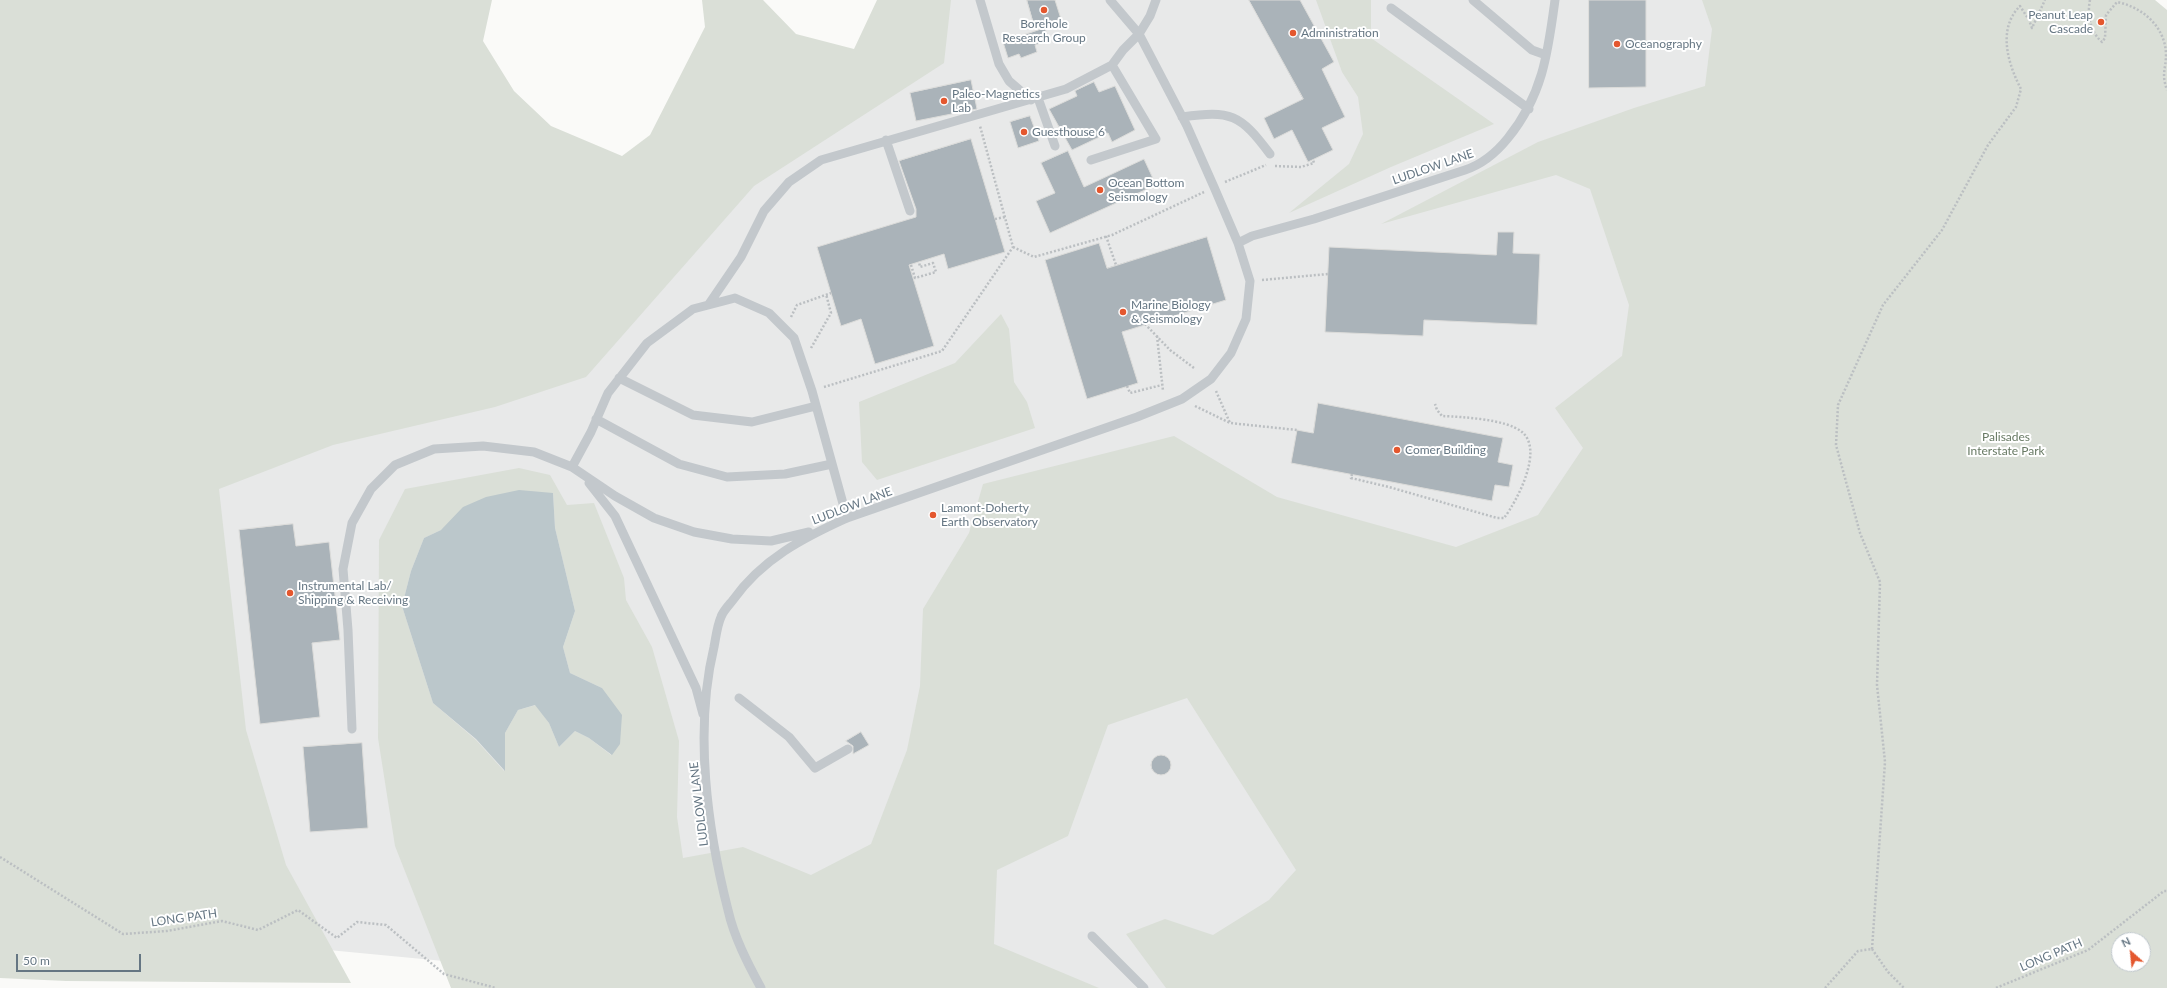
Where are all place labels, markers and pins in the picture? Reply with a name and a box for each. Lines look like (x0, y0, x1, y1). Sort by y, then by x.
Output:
marker: Borehole Research Group (1039, 5, 1049, 15)
place label: Peanut Leap Cascade (2028, 8, 2093, 36)
place label: Borehole Research Group (1002, 17, 1086, 45)
marker: Peanut Leap Cascade (2096, 17, 2106, 27)
place label: Administration (1301, 26, 1379, 40)
marker: Administration (1288, 28, 1298, 38)
place label: Oceanography (1625, 37, 1702, 51)
marker: Oceanography (1612, 39, 1622, 49)
place label: Paleo-Magnetics Lab (952, 87, 1040, 115)
marker: Paleo-Magnetics Lab (939, 96, 949, 106)
place label: Guesthouse 6 (1032, 125, 1105, 139)
marker: Guesthouse 6 (1019, 127, 1029, 137)
place label: Ocean Bottom Seismology (1108, 176, 1184, 204)
marker: Ocean Bottom Seismology (1095, 185, 1105, 195)
place label: Marine Biology & Seismology (1131, 298, 1211, 326)
marker: Marine Biology & Seismology (1118, 307, 1128, 317)
place label: Comer Building (1405, 443, 1486, 457)
marker: Comer Building (1392, 445, 1402, 455)
place label: Lamont-Doherty Earth Observatory (941, 501, 1038, 529)
marker: Lamont-Doherty Earth Observatory (928, 510, 938, 520)
place label: Instrumental Lab/ Shipping & Receiving (298, 579, 408, 607)
marker: Instrumental Lab/ Shipping & Receiving (285, 588, 295, 598)

